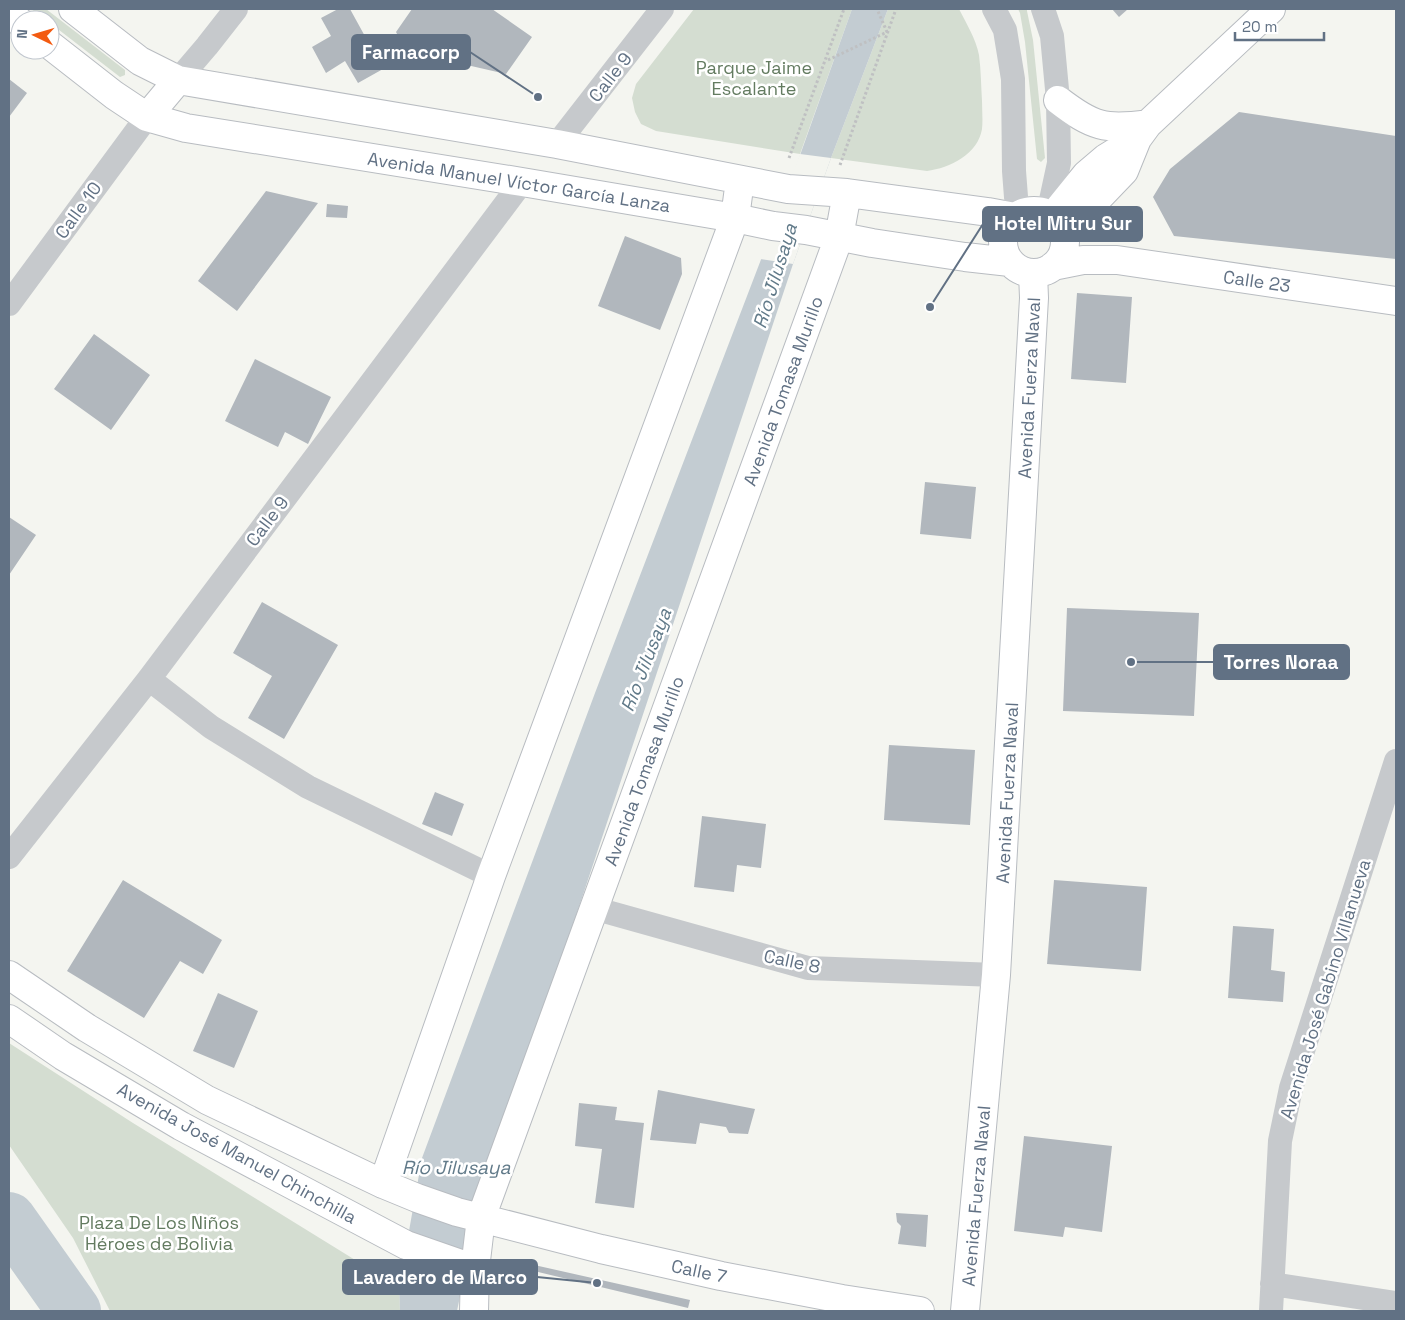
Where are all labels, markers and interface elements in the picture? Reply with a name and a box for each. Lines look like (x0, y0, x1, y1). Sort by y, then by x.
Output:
north arrow (10, 10, 60, 60)
scale bar (1235, 10, 1324, 42)
text: 20 m (1242, 17, 1277, 36)
text: N (13, 28, 31, 39)
callout: Farmacorp (352, 35, 470, 69)
text: Farmacorp (362, 40, 460, 65)
street label: Calle 9 (583, 47, 637, 107)
park label: Parque Jaime Escalante (696, 56, 812, 100)
street label: Avenida Manuel Víctor García Lanza (366, 147, 672, 217)
street label: Calle 10 (50, 177, 106, 243)
callout: Hotel Mitru Sur (983, 207, 1142, 241)
text: Hotel Mitru Sur (994, 211, 1132, 236)
water label: Río Jilusaya (747, 220, 803, 332)
street label: Calle 23 (1222, 265, 1292, 297)
street label: Avenida Tomasa Murillo (738, 293, 828, 489)
street label: Avenida Fuerza Naval (1013, 297, 1045, 479)
street label: Calle 9 (241, 491, 293, 551)
water label: Río Jilusaya (615, 605, 677, 715)
callout: Torres Noraa (1214, 645, 1349, 679)
text: Torres Noraa (1223, 650, 1339, 675)
street label: Avenida Tomasa Murillo (599, 673, 689, 869)
street label: Avenida Fuerza Naval (991, 702, 1023, 884)
street label: Avenida José Gabino Villanueva (1274, 856, 1376, 1122)
street label: Calle 8 (762, 944, 822, 978)
street label: Avenida José Manuel Chinchilla (113, 1077, 361, 1229)
street label: Avenida Fuerza Naval (957, 1105, 995, 1287)
water label: Río Jilusaya (402, 1155, 510, 1180)
park label: Plaza De Los Niños Héroes de Bolivia (79, 1211, 239, 1255)
street label: Calle 7 (669, 1254, 729, 1288)
callout: Lavadero de Marco (343, 1260, 537, 1294)
text: Lavadero de Marco (353, 1265, 527, 1290)

